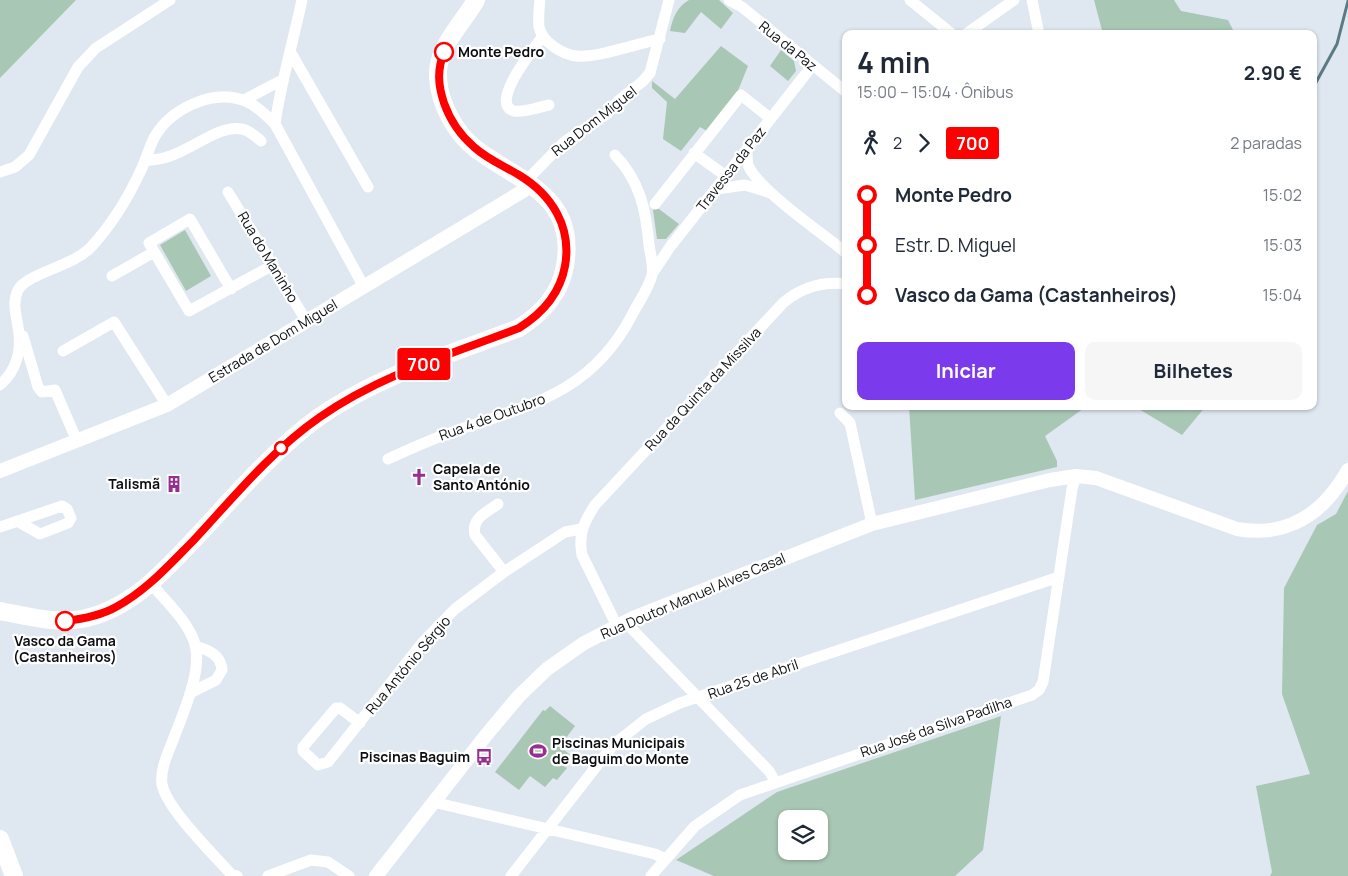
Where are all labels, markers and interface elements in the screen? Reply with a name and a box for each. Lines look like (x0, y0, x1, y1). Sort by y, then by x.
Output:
street label: Rua da Paz (755, 16, 821, 75)
marker: Monte Pedro (434, 42, 454, 62)
place label: Monte Pedro (458, 42, 545, 61)
text: 4 min (857, 43, 930, 81)
text: 2.90 € (1244, 60, 1302, 86)
street label: Rua Dom Miguel (547, 81, 640, 160)
text: 15:00 – 15:04 · Ônibus (857, 81, 1014, 103)
street label: Travessa da Paz (692, 122, 770, 215)
icon: walk (857, 129, 885, 157)
icon: forward (910, 129, 938, 157)
text: 700 (956, 131, 989, 155)
text: 2 (893, 132, 902, 154)
text: 2 paradas (1230, 132, 1302, 154)
text: Monte Pedro (895, 182, 1012, 208)
text: 15:02 (1263, 184, 1302, 206)
street label: Rua do Maninho (234, 208, 303, 306)
text: Estr. D. Miguel (895, 232, 1016, 258)
text: 15:03 (1263, 234, 1302, 256)
text: Vasco da Gama (Castanheiros) (895, 282, 1178, 308)
text: 15:04 (1263, 284, 1302, 306)
street label: Estrada de Dom Miguel (205, 295, 341, 387)
street label: Rua da Quinta da Missilva (640, 323, 765, 455)
button: Iniciar (857, 342, 1075, 400)
button: Bilhetes (1085, 342, 1302, 400)
line badge: 700 (395, 348, 453, 380)
text: 700 (407, 352, 441, 376)
street label: Rua 4 de Outubro (436, 388, 548, 445)
unlabelled marker (274, 441, 288, 455)
place label: Capela de Santo António (433, 459, 530, 494)
church icon: Capela de Santo António (409, 467, 429, 487)
place label: Talismã (108, 474, 160, 493)
building icon: Talismã (164, 474, 184, 494)
street label: Rua Doutor Manuel Alves Casal (597, 548, 788, 643)
marker: Vasco da Gama (Castanheiros) (55, 611, 75, 631)
street label: Rua António Sérgio (361, 612, 454, 718)
place label: Vasco da Gama (Castanheiros) (13, 631, 117, 666)
street label: Rua 25 de Abril (705, 654, 801, 703)
street label: Rua José da Silva Padilha (858, 692, 1014, 761)
place label: Piscinas Municipais de Baguim do Monte (552, 733, 689, 768)
sports icon: Piscinas Municipais de Baguim do Monte (528, 741, 548, 761)
place label: Piscinas Baguim (360, 747, 470, 766)
bus stop icon: Piscinas Baguim (474, 747, 494, 767)
map controls (778, 810, 828, 860)
button: layers (778, 810, 828, 860)

